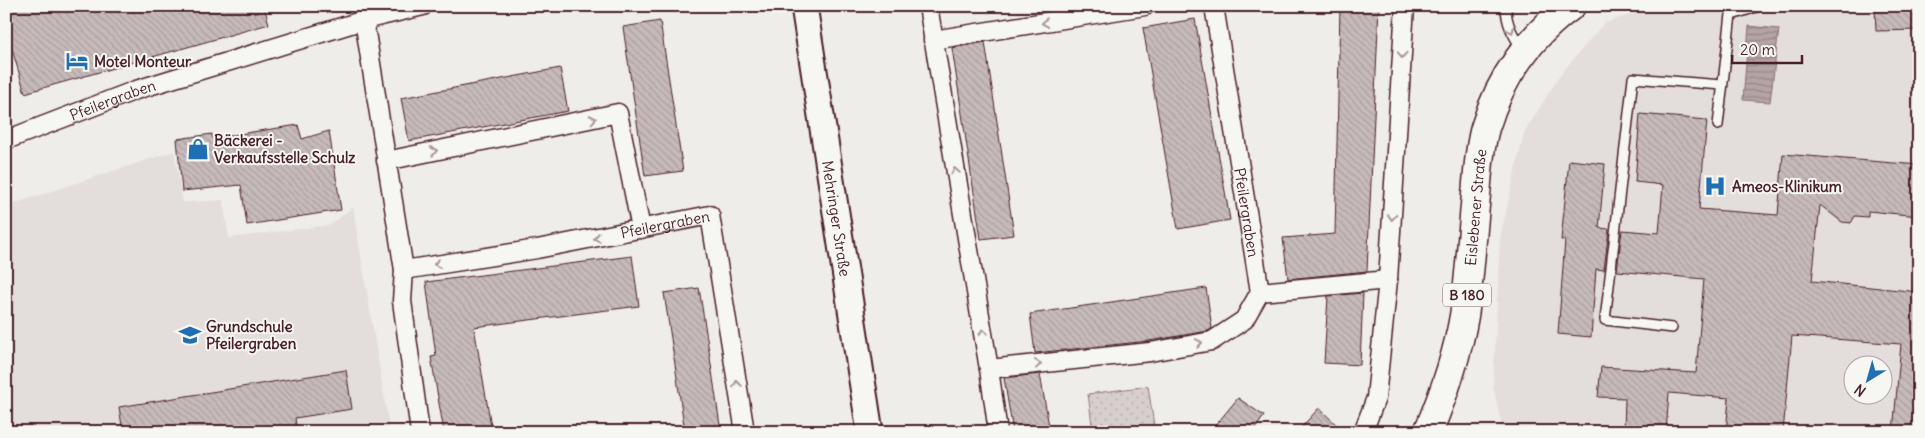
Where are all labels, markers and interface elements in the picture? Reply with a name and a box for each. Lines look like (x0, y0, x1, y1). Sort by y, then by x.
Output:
one-way arrow (1041, 17, 1049, 27)
one-way arrow (1505, 25, 1516, 34)
scale bar (1732, 32, 1802, 64)
text: 20 m (1740, 40, 1775, 59)
hotel icon: Motel Monteur (64, 48, 90, 74)
one-way arrow (1397, 51, 1408, 59)
place label: Motel Monteur (94, 52, 192, 71)
street label: Pfeilergraben (67, 75, 158, 124)
one-way arrow (589, 114, 597, 124)
place label: Bäckerei - Verkaufsstelle Schulz (214, 131, 356, 167)
shop icon: Bäckerei - Verkaufsstelle Schulz (185, 136, 211, 162)
one-way arrow (429, 146, 438, 157)
street label: Eislebener Straße (1460, 148, 1490, 267)
street label: Mehringer Straße (819, 159, 855, 278)
street label: Pfeilergraben (1231, 166, 1264, 259)
one-way arrow (951, 167, 961, 176)
hospital icon: Ameos-Klinikum (1702, 173, 1728, 199)
place label: Ameos-Klinikum (1732, 177, 1842, 196)
street label: Pfeilergraben (619, 206, 711, 242)
one-way arrow (1387, 213, 1398, 221)
one-way arrow (593, 232, 601, 242)
one-way arrow (432, 259, 441, 269)
road number: B 180 (1443, 284, 1491, 306)
place label: Grundschule Pfeilergraben (206, 317, 297, 354)
school or university icon: Grundschule Pfeilergraben (177, 322, 203, 348)
one-way arrow (979, 327, 989, 336)
one-way arrow (1195, 339, 1203, 349)
north arrow (1842, 356, 1892, 406)
one-way arrow (1034, 359, 1042, 370)
one-way arrow (732, 379, 743, 387)
text: N (1851, 380, 1869, 400)

